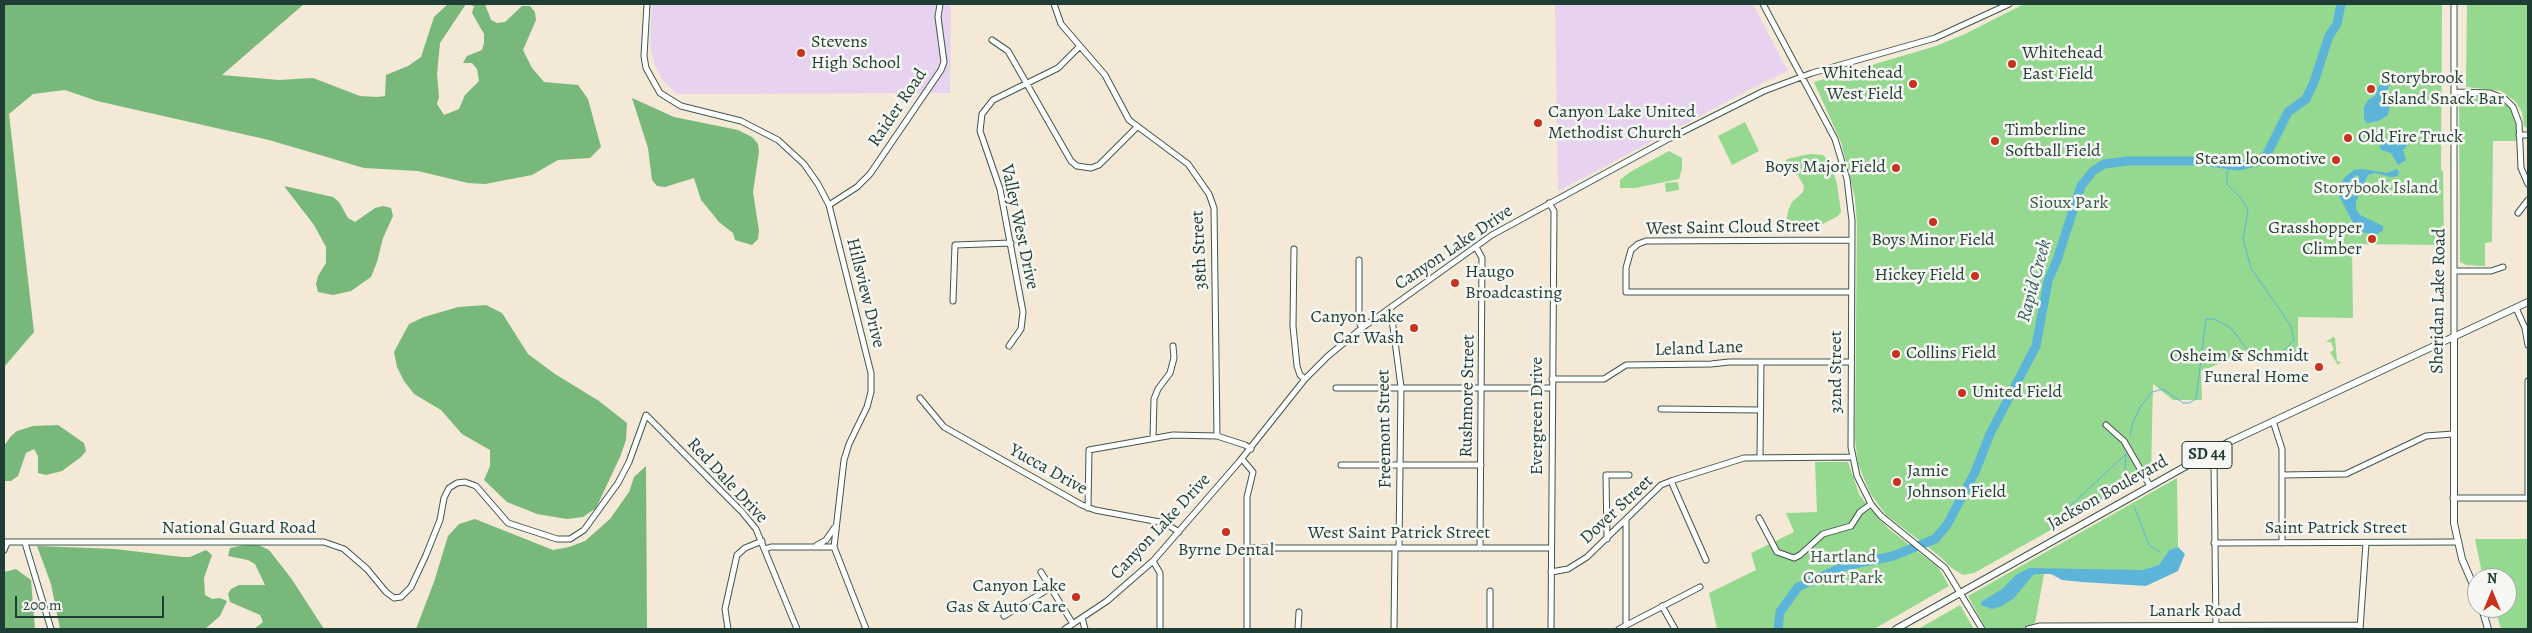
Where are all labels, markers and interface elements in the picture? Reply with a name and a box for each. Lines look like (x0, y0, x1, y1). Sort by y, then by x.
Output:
place label: Stevens High School (811, 32, 900, 74)
place label: Whitehead East Field (2022, 43, 2103, 86)
marker: Stevens High School (795, 47, 807, 59)
marker: Whitehead East Field (2006, 58, 2018, 70)
place label: Whitehead West Field (1822, 63, 1903, 106)
street label: Raider Road (864, 65, 932, 151)
place label: Storybrook Island Snack Bar (2381, 68, 2504, 110)
marker: Whitehead West Field (1907, 78, 1919, 90)
marker: Storybrook Island Snack Bar (2365, 83, 2377, 95)
place label: Canyon Lake United Methodist Church (1548, 102, 1696, 144)
marker: Canyon Lake United Methodist Church (1532, 117, 1544, 129)
place label: Timberline Softball Field (2005, 120, 2101, 162)
place label: Old Fire Truck (2358, 127, 2463, 149)
marker: Old Fire Truck (2342, 132, 2354, 144)
marker: Timberline Softball Field (1989, 135, 2001, 147)
place label: Steam locomotive (2195, 149, 2326, 171)
marker: Steam locomotive (2330, 154, 2342, 166)
place label: Boys Major Field (1765, 157, 1886, 179)
marker: Boys Major Field (1890, 162, 1902, 174)
street label: Valley West Drive (995, 163, 1043, 291)
park label: Storybook Island (2314, 178, 2438, 200)
park label: Sioux Park (2029, 193, 2109, 215)
street label: Canyon Lake Drive (1391, 201, 1517, 295)
street label: 38th Street (1187, 210, 1213, 290)
street label: West Saint Cloud Street (1646, 216, 1820, 240)
marker: Boys Minor Field (1927, 216, 1939, 228)
place label: Grasshopper Climber (2268, 218, 2362, 260)
street label: Sheridan Lake Road (2427, 228, 2451, 374)
place label: Boys Minor Field (1871, 230, 1995, 252)
marker: Grasshopper Climber (2366, 233, 2378, 245)
street label: Hillsview Drive (841, 236, 889, 350)
water label: Rapid Creek (2013, 237, 2057, 325)
place label: Haugo Broadcasting (1465, 262, 1562, 304)
place label: Hickey Field (1875, 265, 1965, 287)
marker: Hickey Field (1969, 270, 1981, 282)
marker: Haugo Broadcasting (1449, 277, 1461, 289)
place label: Canyon Lake Car Wash (1311, 307, 1404, 350)
marker: Canyon Lake Car Wash (1408, 322, 1420, 334)
street label: 32nd Street (1826, 330, 1848, 414)
street label: Rushmore Street (1456, 334, 1480, 458)
street label: Leland Lane (1654, 337, 1744, 361)
place label: Collins Field (1906, 343, 1996, 365)
place label: Osheim & Schmidt Funeral Home (2170, 346, 2309, 388)
marker: Collins Field (1890, 348, 1902, 360)
street label: Evergreen Drive (1527, 357, 1549, 475)
marker: Osheim & Schmidt Funeral Home (2313, 361, 2325, 373)
street label: Freemont Street (1373, 369, 1397, 489)
place label: United Field (1972, 382, 2062, 404)
marker: United Field (1956, 387, 1968, 399)
street label: Red Dale Drive (682, 434, 772, 528)
street label: Yucca Drive (1005, 440, 1091, 500)
road number: SD 44 (2182, 442, 2232, 468)
street label: Jackson Boulevard (2044, 451, 2172, 535)
place label: Jamie Johnson Field (1907, 461, 2006, 504)
street label: Canyon Lake Drive (1106, 469, 1216, 585)
street label: Dover Street (1576, 471, 1658, 549)
marker: Jamie Johnson Field (1891, 476, 1903, 488)
street label: National Guard Road (162, 518, 316, 540)
street label: Saint Patrick Street (2265, 518, 2407, 540)
street label: West Saint Patrick Street (1308, 523, 1490, 545)
marker: Byrne Dental (1220, 526, 1232, 538)
place label: Byrne Dental (1178, 540, 1274, 562)
park label: Hartland Court Park (1803, 547, 1883, 590)
north arrow (2467, 568, 2517, 618)
text: N (2487, 569, 2497, 588)
place label: Canyon Lake Gas & Auto Care (946, 576, 1066, 618)
scale bar (18, 586, 166, 618)
marker: Canyon Lake Gas & Auto Care (1070, 591, 1082, 603)
text: 200 m (23, 595, 62, 615)
street label: Lanark Road (2149, 601, 2241, 623)

